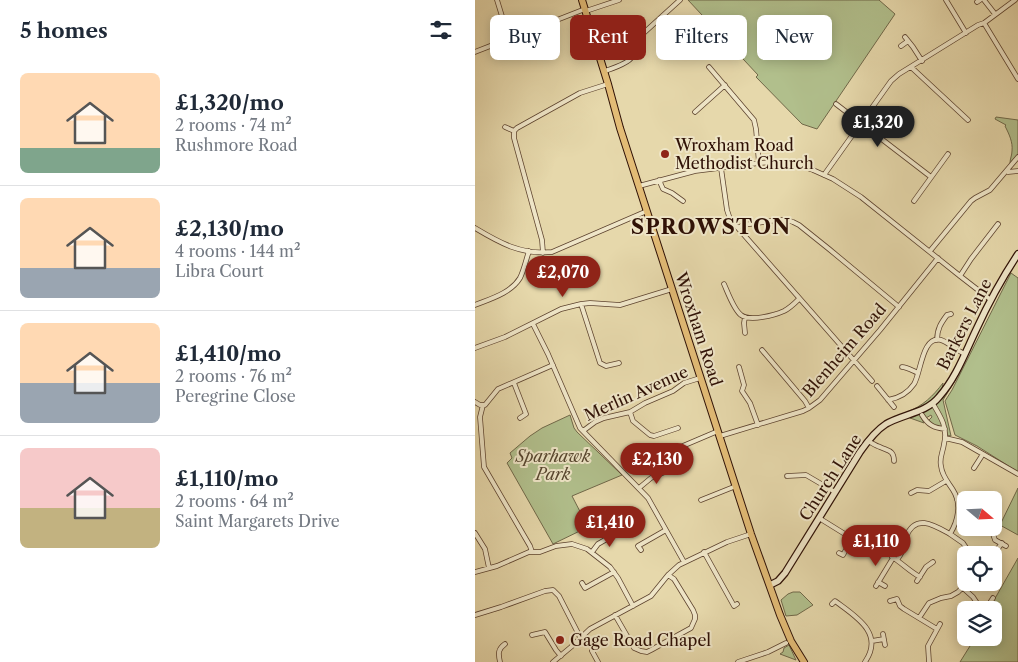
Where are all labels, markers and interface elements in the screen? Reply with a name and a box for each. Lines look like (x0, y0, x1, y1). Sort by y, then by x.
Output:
chip: Buy (490, 15, 560, 60)
chip: Rent (570, 15, 646, 60)
chip: Filters (656, 15, 747, 60)
chip: New (757, 15, 832, 60)
icon: filters (427, 16, 455, 44)
text: 5 homes (20, 18, 108, 43)
text: £1,320/mo (175, 90, 284, 115)
icon: home (60, 93, 120, 153)
pin: £1,320 (837, 106, 919, 148)
text: £1,320 (852, 112, 904, 132)
text: 2 rooms · 74 m² (175, 115, 292, 135)
text: Rushmore Road (175, 135, 298, 155)
place label: Wroxham Road Methodist Church (674, 135, 814, 173)
marker: Wroxham Road Methodist Church (659, 148, 671, 160)
district label: SPROWSTON (631, 214, 791, 239)
text: £2,130/mo (175, 216, 284, 241)
icon: home (60, 218, 120, 278)
text: 4 rooms · 144 m² (175, 241, 300, 261)
pin: £2,070 (522, 256, 604, 298)
text: Libra Court (175, 261, 264, 281)
text: £2,070 (536, 262, 590, 282)
street label: Wroxham Road (671, 269, 727, 389)
street label: Barkers Lane (932, 275, 996, 373)
street label: Blenheim Road (798, 299, 890, 401)
text: £1,410/mo (175, 341, 281, 366)
icon: home (60, 343, 120, 403)
street label: Merlin Avenue (581, 361, 691, 425)
text: 2 rooms · 76 m² (175, 366, 292, 386)
text: Peregrine Close (175, 386, 296, 406)
street label: Church Lane (795, 430, 865, 524)
pin: £2,130 (616, 442, 698, 485)
park label: Sparhawk Park (515, 446, 591, 484)
text: £2,130 (631, 449, 683, 469)
text: £1,110/mo (175, 466, 278, 491)
icon: home (60, 468, 120, 528)
text: 2 rooms · 64 m² (175, 491, 294, 511)
north arrow (957, 491, 1003, 536)
map controls (957, 491, 1002, 646)
pin: £1,410 (569, 506, 651, 548)
text: Saint Margarets Drive (175, 511, 340, 531)
text: £1,410 (585, 512, 635, 532)
pin: £1,110 (835, 524, 917, 567)
text: £1,110 (853, 531, 899, 551)
button: locate (957, 546, 1002, 591)
button: layers (957, 601, 1002, 646)
place label: Gage Road Chapel (570, 630, 711, 650)
marker: Gage Road Chapel (554, 634, 566, 646)

